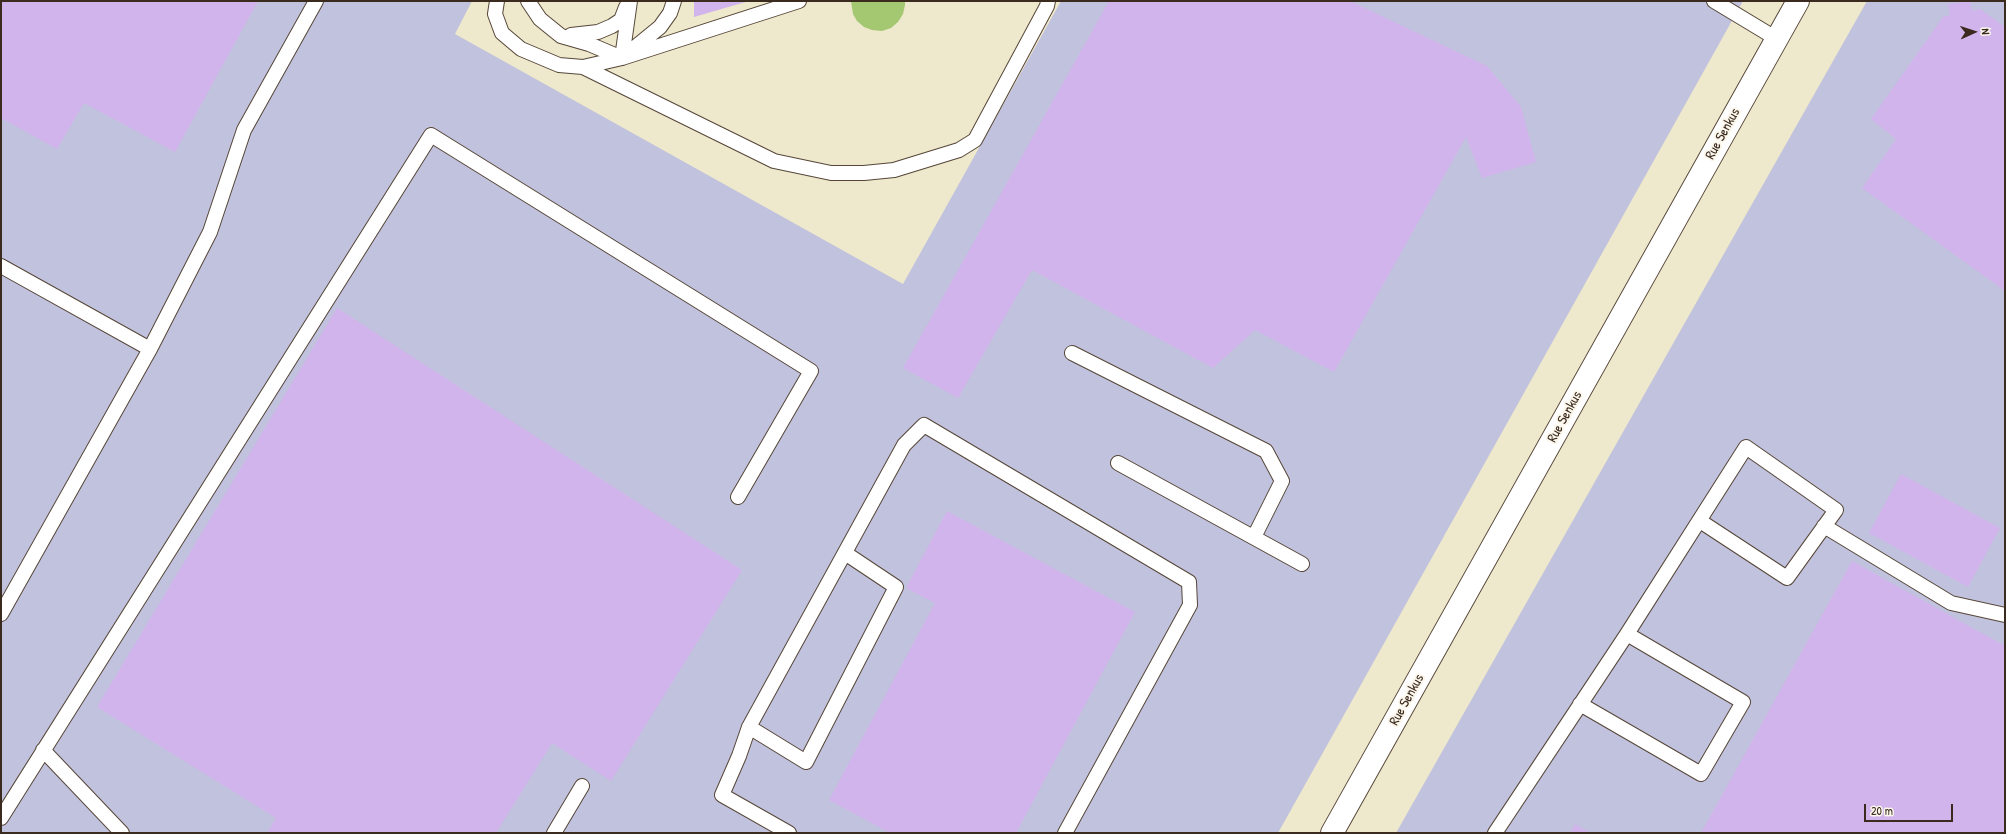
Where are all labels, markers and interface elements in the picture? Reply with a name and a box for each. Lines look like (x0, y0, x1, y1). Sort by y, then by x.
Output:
north arrow (1954, 12, 1994, 52)
text: N (1979, 28, 1993, 35)
street label: Rue Senkus (1702, 105, 1744, 163)
street label: Rue Senkus (1544, 388, 1586, 446)
street label: Rue Senkus (1386, 671, 1428, 729)
scale bar (1866, 796, 1955, 822)
text: 20 m (1871, 802, 1893, 819)

